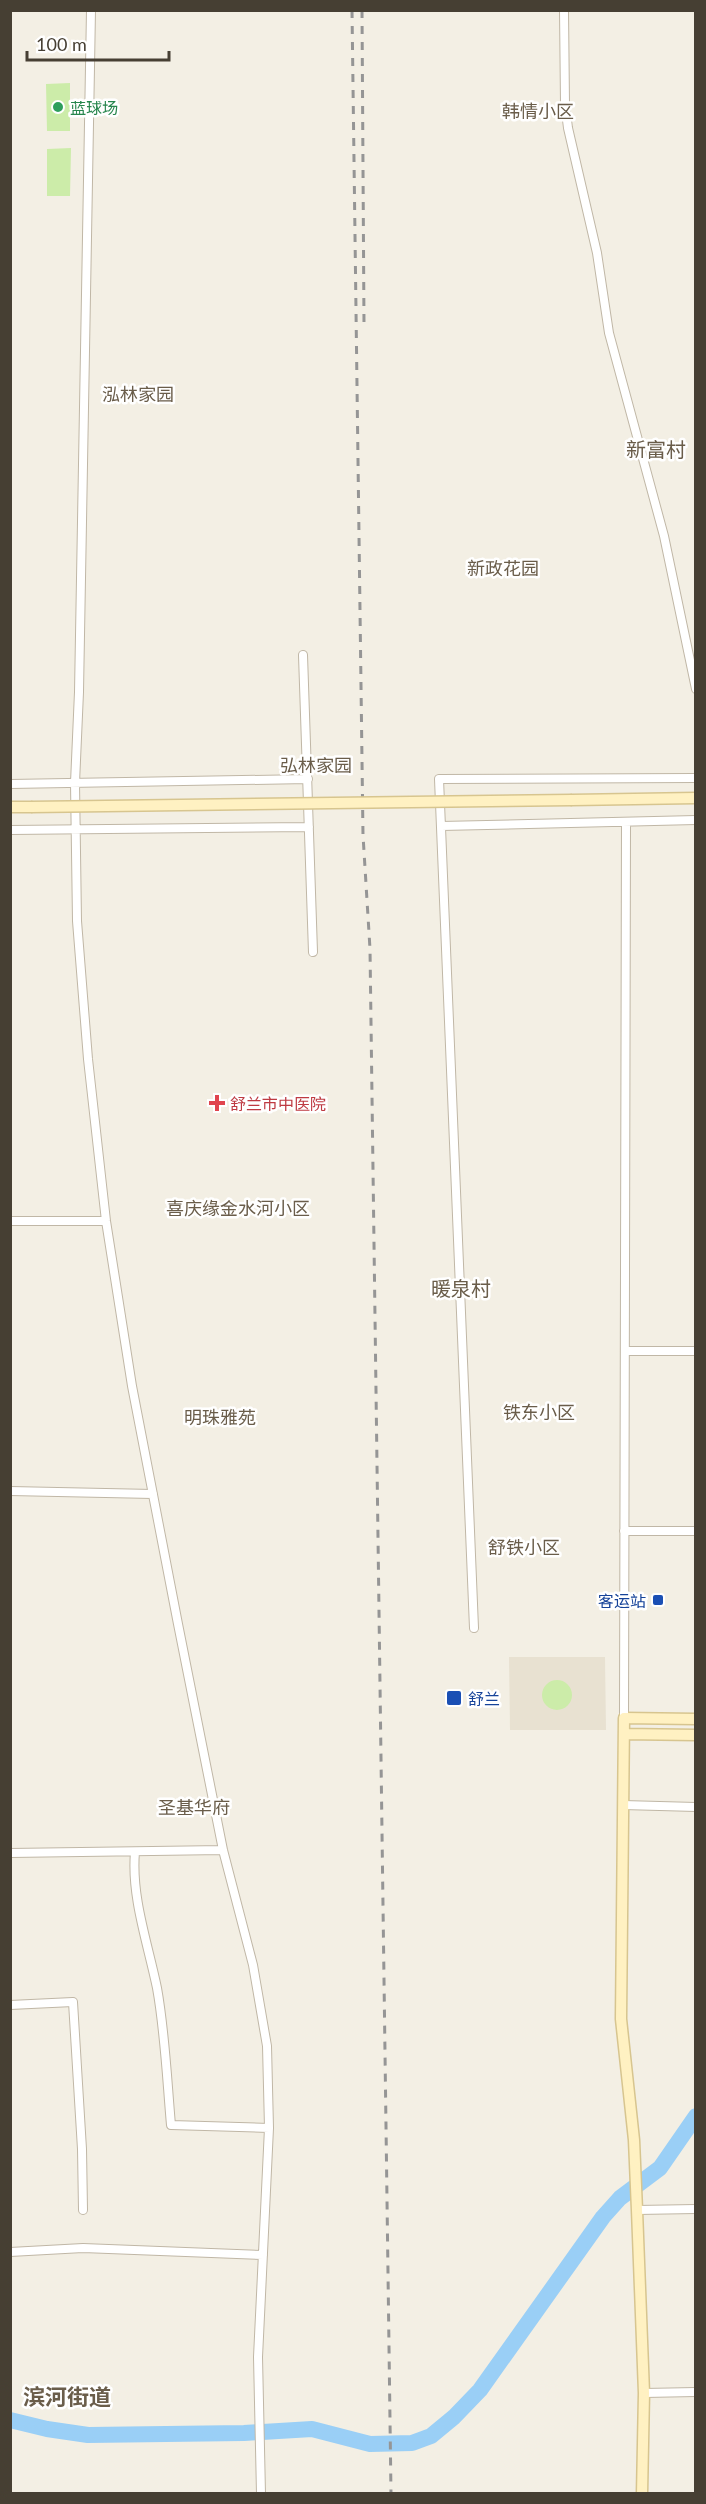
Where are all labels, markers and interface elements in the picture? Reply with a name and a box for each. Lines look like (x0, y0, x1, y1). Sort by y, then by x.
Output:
scale bar (27, 24, 170, 62)
text: 100 m (36, 33, 87, 55)
place label: 蓝球场 (70, 98, 118, 117)
marker: 蓝球场 (51, 100, 65, 114)
district label: 韩情小区 (502, 100, 574, 122)
district label: 泓林家园 (102, 383, 174, 405)
district label: 新富村 (626, 437, 686, 461)
district label: 新政花园 (467, 557, 539, 579)
district label: 弘林家园 (280, 754, 352, 776)
marker: 舒兰市中医院 (208, 1094, 226, 1112)
place label: 舒兰市中医院 (230, 1094, 326, 1113)
district label: 喜庆缘金水河小区 (166, 1197, 310, 1219)
district label: 暖泉村 (431, 1276, 491, 1300)
district label: 铁东小区 (503, 1401, 575, 1423)
district label: 明珠雅苑 (184, 1406, 256, 1428)
district label: 舒铁小区 (488, 1536, 560, 1558)
place label: 客运站 (598, 1591, 646, 1610)
marker: 客运站 (651, 1593, 665, 1607)
marker: 舒兰 (445, 1689, 463, 1707)
place label: 舒兰 (468, 1689, 500, 1708)
district label: 圣基华府 (158, 1796, 230, 1818)
district label: 滨河街道 (23, 2383, 111, 2410)

